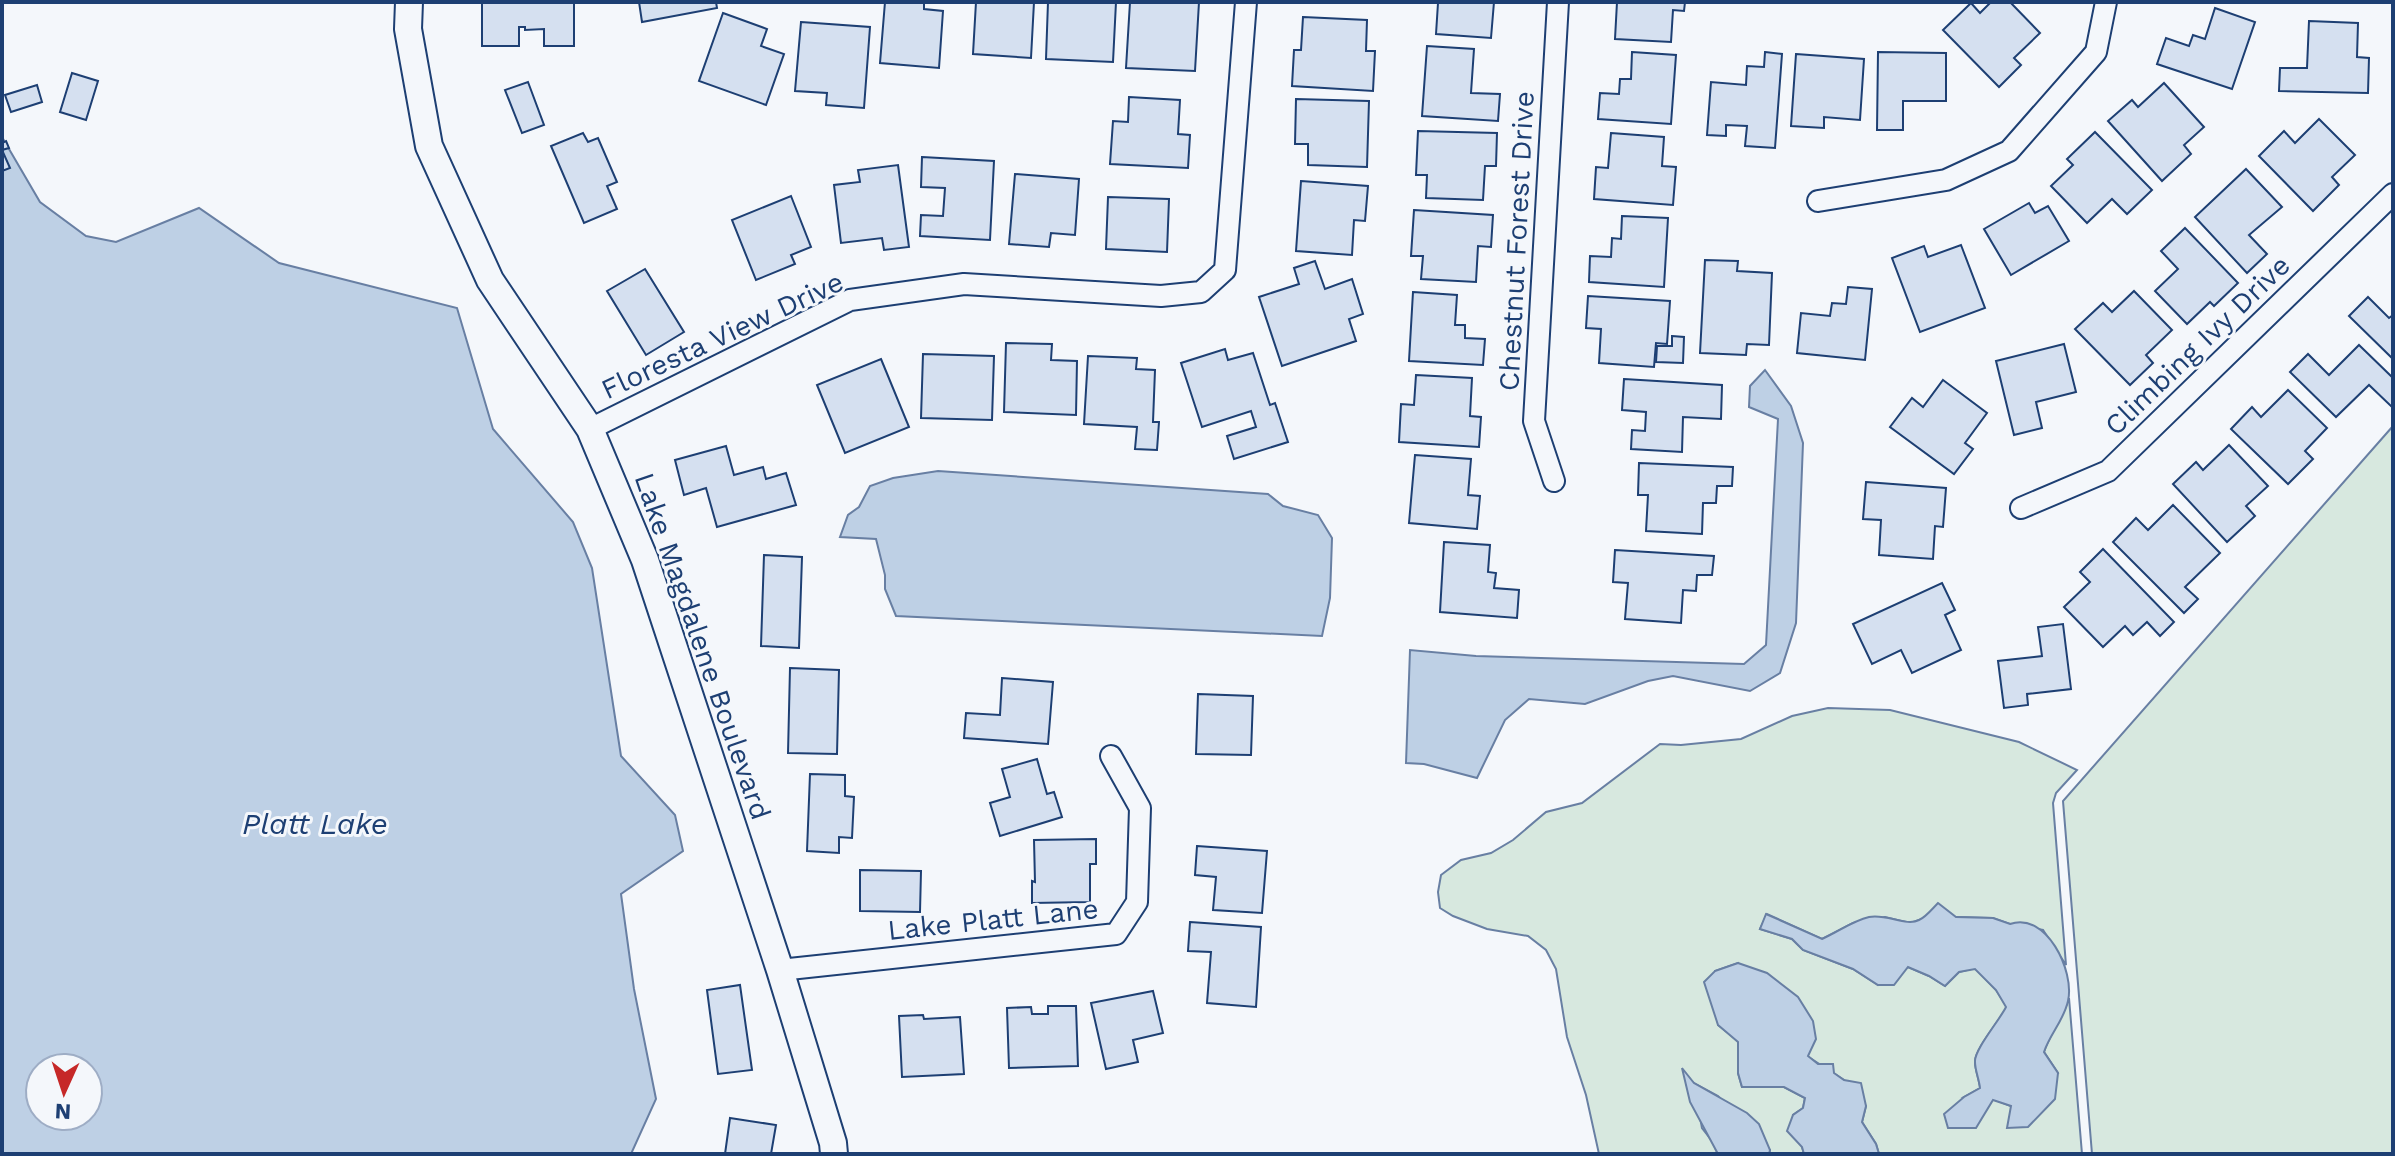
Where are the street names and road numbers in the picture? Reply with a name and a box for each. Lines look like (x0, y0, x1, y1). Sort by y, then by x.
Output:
street label: Chestnut Forest Drive (1492, 90, 1541, 392)
street label: Climbing Ivy Drive (2098, 249, 2297, 442)
street label: Floresta View Drive (596, 265, 848, 406)
street label: Lake Magdalene Boulevard (628, 468, 777, 824)
street label: Lake Platt Lane (886, 892, 1100, 947)

